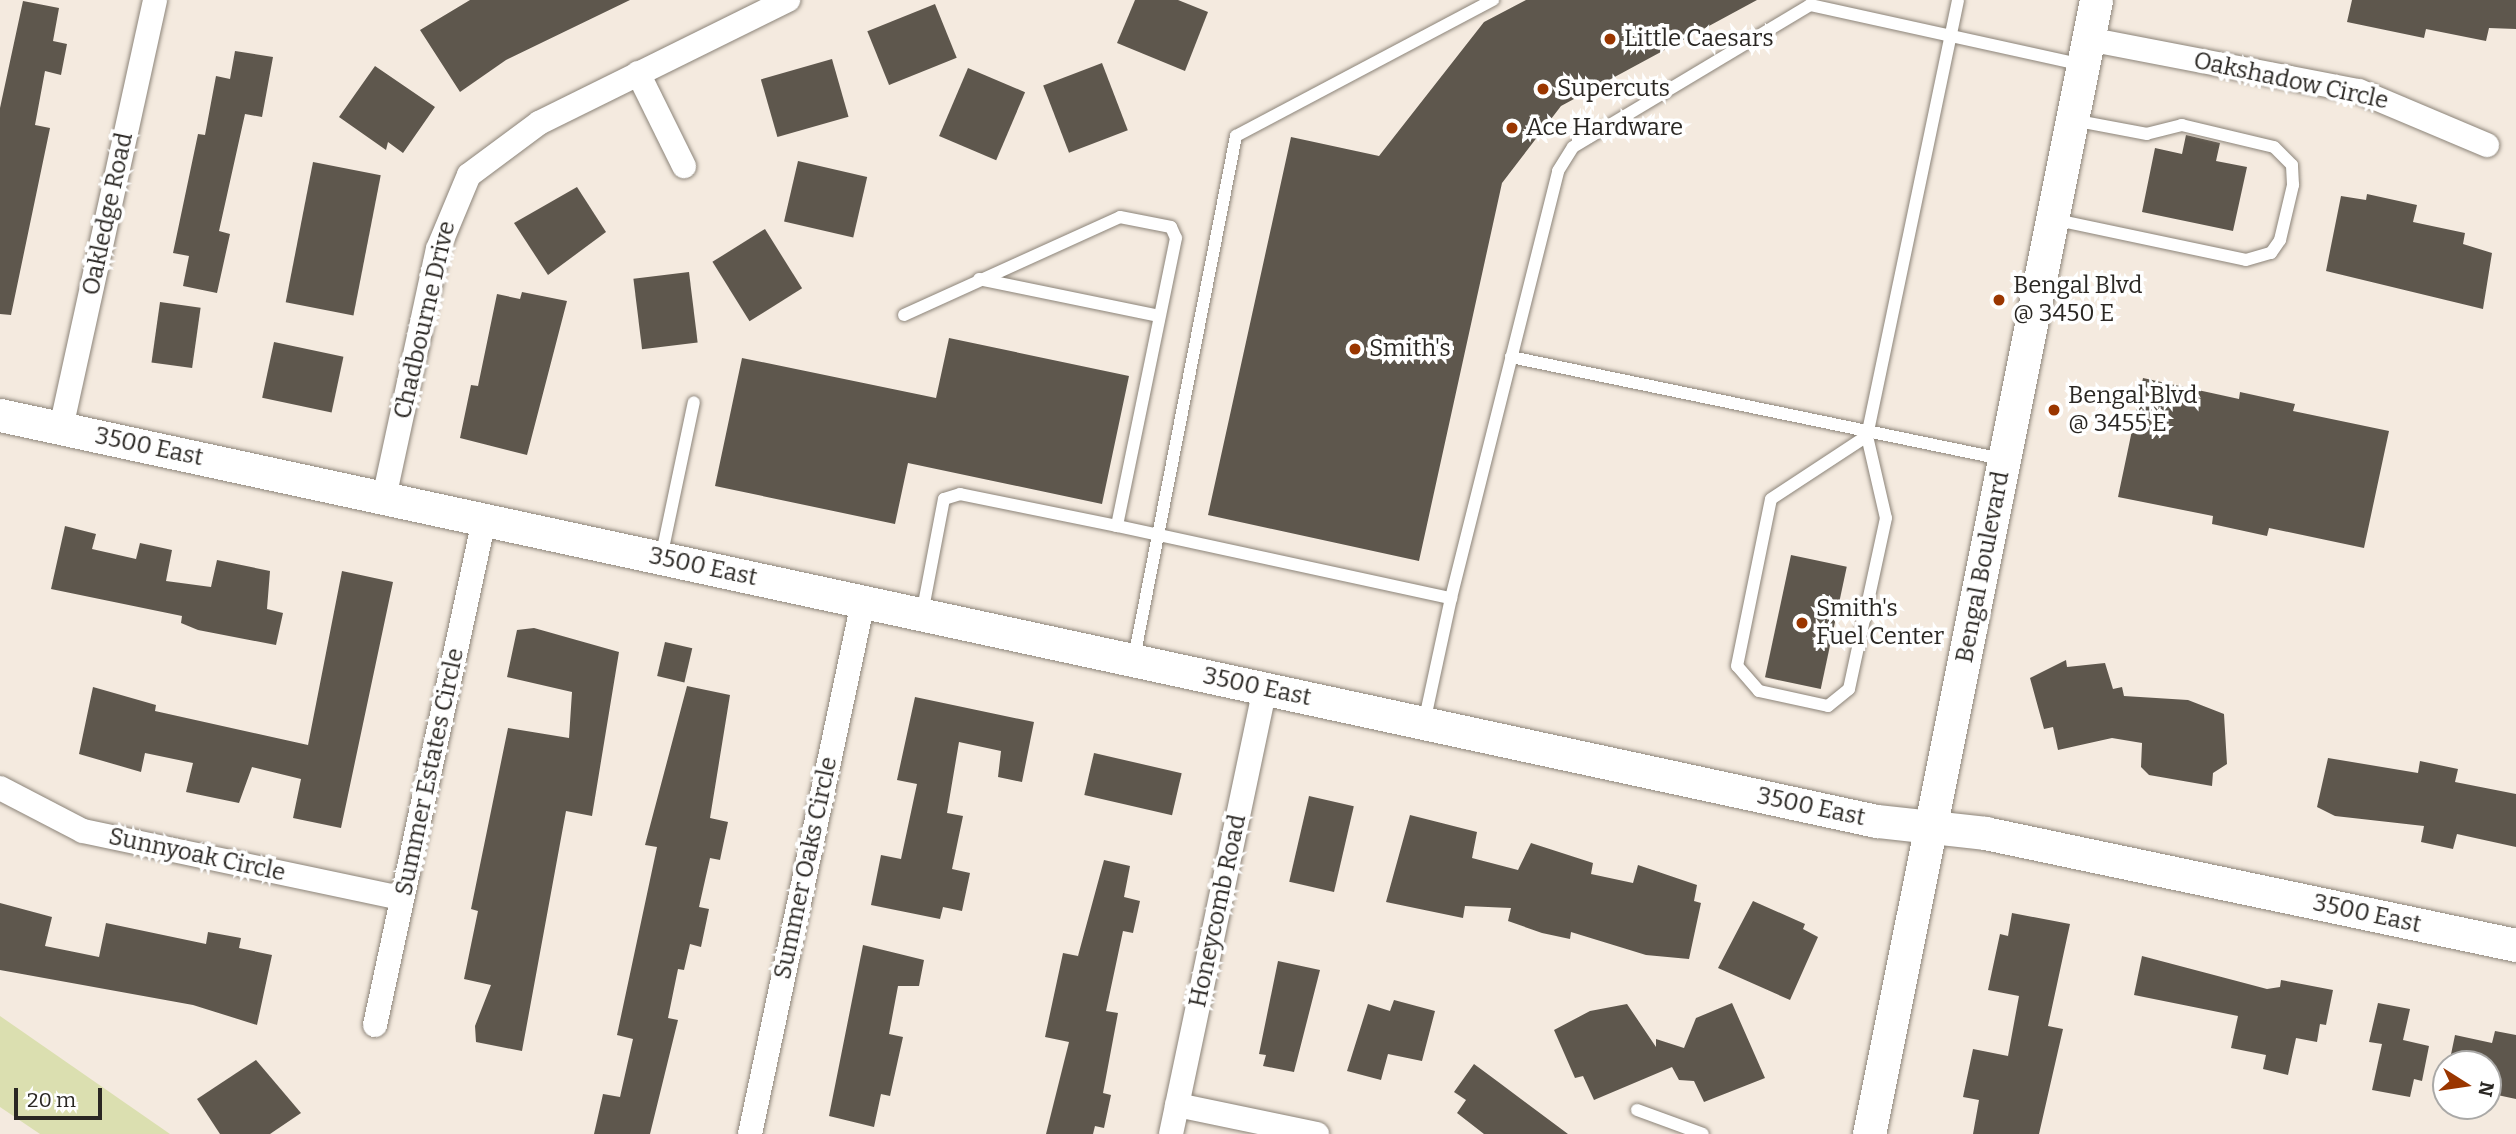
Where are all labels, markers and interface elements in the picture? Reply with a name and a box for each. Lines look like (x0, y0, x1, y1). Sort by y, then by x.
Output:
place label: Little Caesars (1624, 25, 1774, 53)
marker: Little Caesars (1602, 31, 1618, 47)
street label: Oakshadow Circle (2191, 46, 2391, 116)
place label: Supercuts (1557, 75, 1670, 103)
marker: Supercuts (1535, 81, 1551, 97)
place label: Ace Hardware (1526, 114, 1683, 142)
marker: Ace Hardware (1504, 120, 1520, 136)
street label: Oakledge Road (77, 130, 139, 298)
street label: Chadbourne Drive (388, 218, 462, 422)
place label: Bengal Blvd @ 3450 E (2013, 272, 2143, 328)
marker: Bengal Blvd @ 3450 E (1991, 292, 2007, 308)
place label: Smith's (1369, 335, 1451, 363)
marker: Smith's (1347, 341, 1363, 357)
place label: Bengal Blvd @ 3455 E (2068, 382, 2198, 438)
marker: Bengal Blvd @ 3455 E (2046, 402, 2062, 418)
street label: 3500 East (92, 421, 206, 473)
street label: Bengal Boulevard (1950, 469, 2016, 665)
street label: 3500 East (646, 541, 760, 593)
place label: Smith's Fuel Center (1816, 595, 1944, 651)
marker: Smith's Fuel Center (1794, 615, 1810, 631)
street label: Summer Estates Circle (390, 646, 470, 898)
street label: 3500 East (1200, 661, 1314, 713)
street label: Summer Oaks Circle (768, 754, 844, 982)
street label: 3500 East (1754, 781, 1868, 833)
street label: Honeycomb Road (1184, 812, 1252, 1010)
street label: Sunnyoak Circle (106, 822, 288, 888)
street label: 3500 East (2310, 888, 2424, 940)
north arrow (2432, 1050, 2502, 1120)
scale bar (18, 1074, 105, 1118)
text: N (2473, 1079, 2499, 1099)
text: 20 m (27, 1087, 76, 1113)

